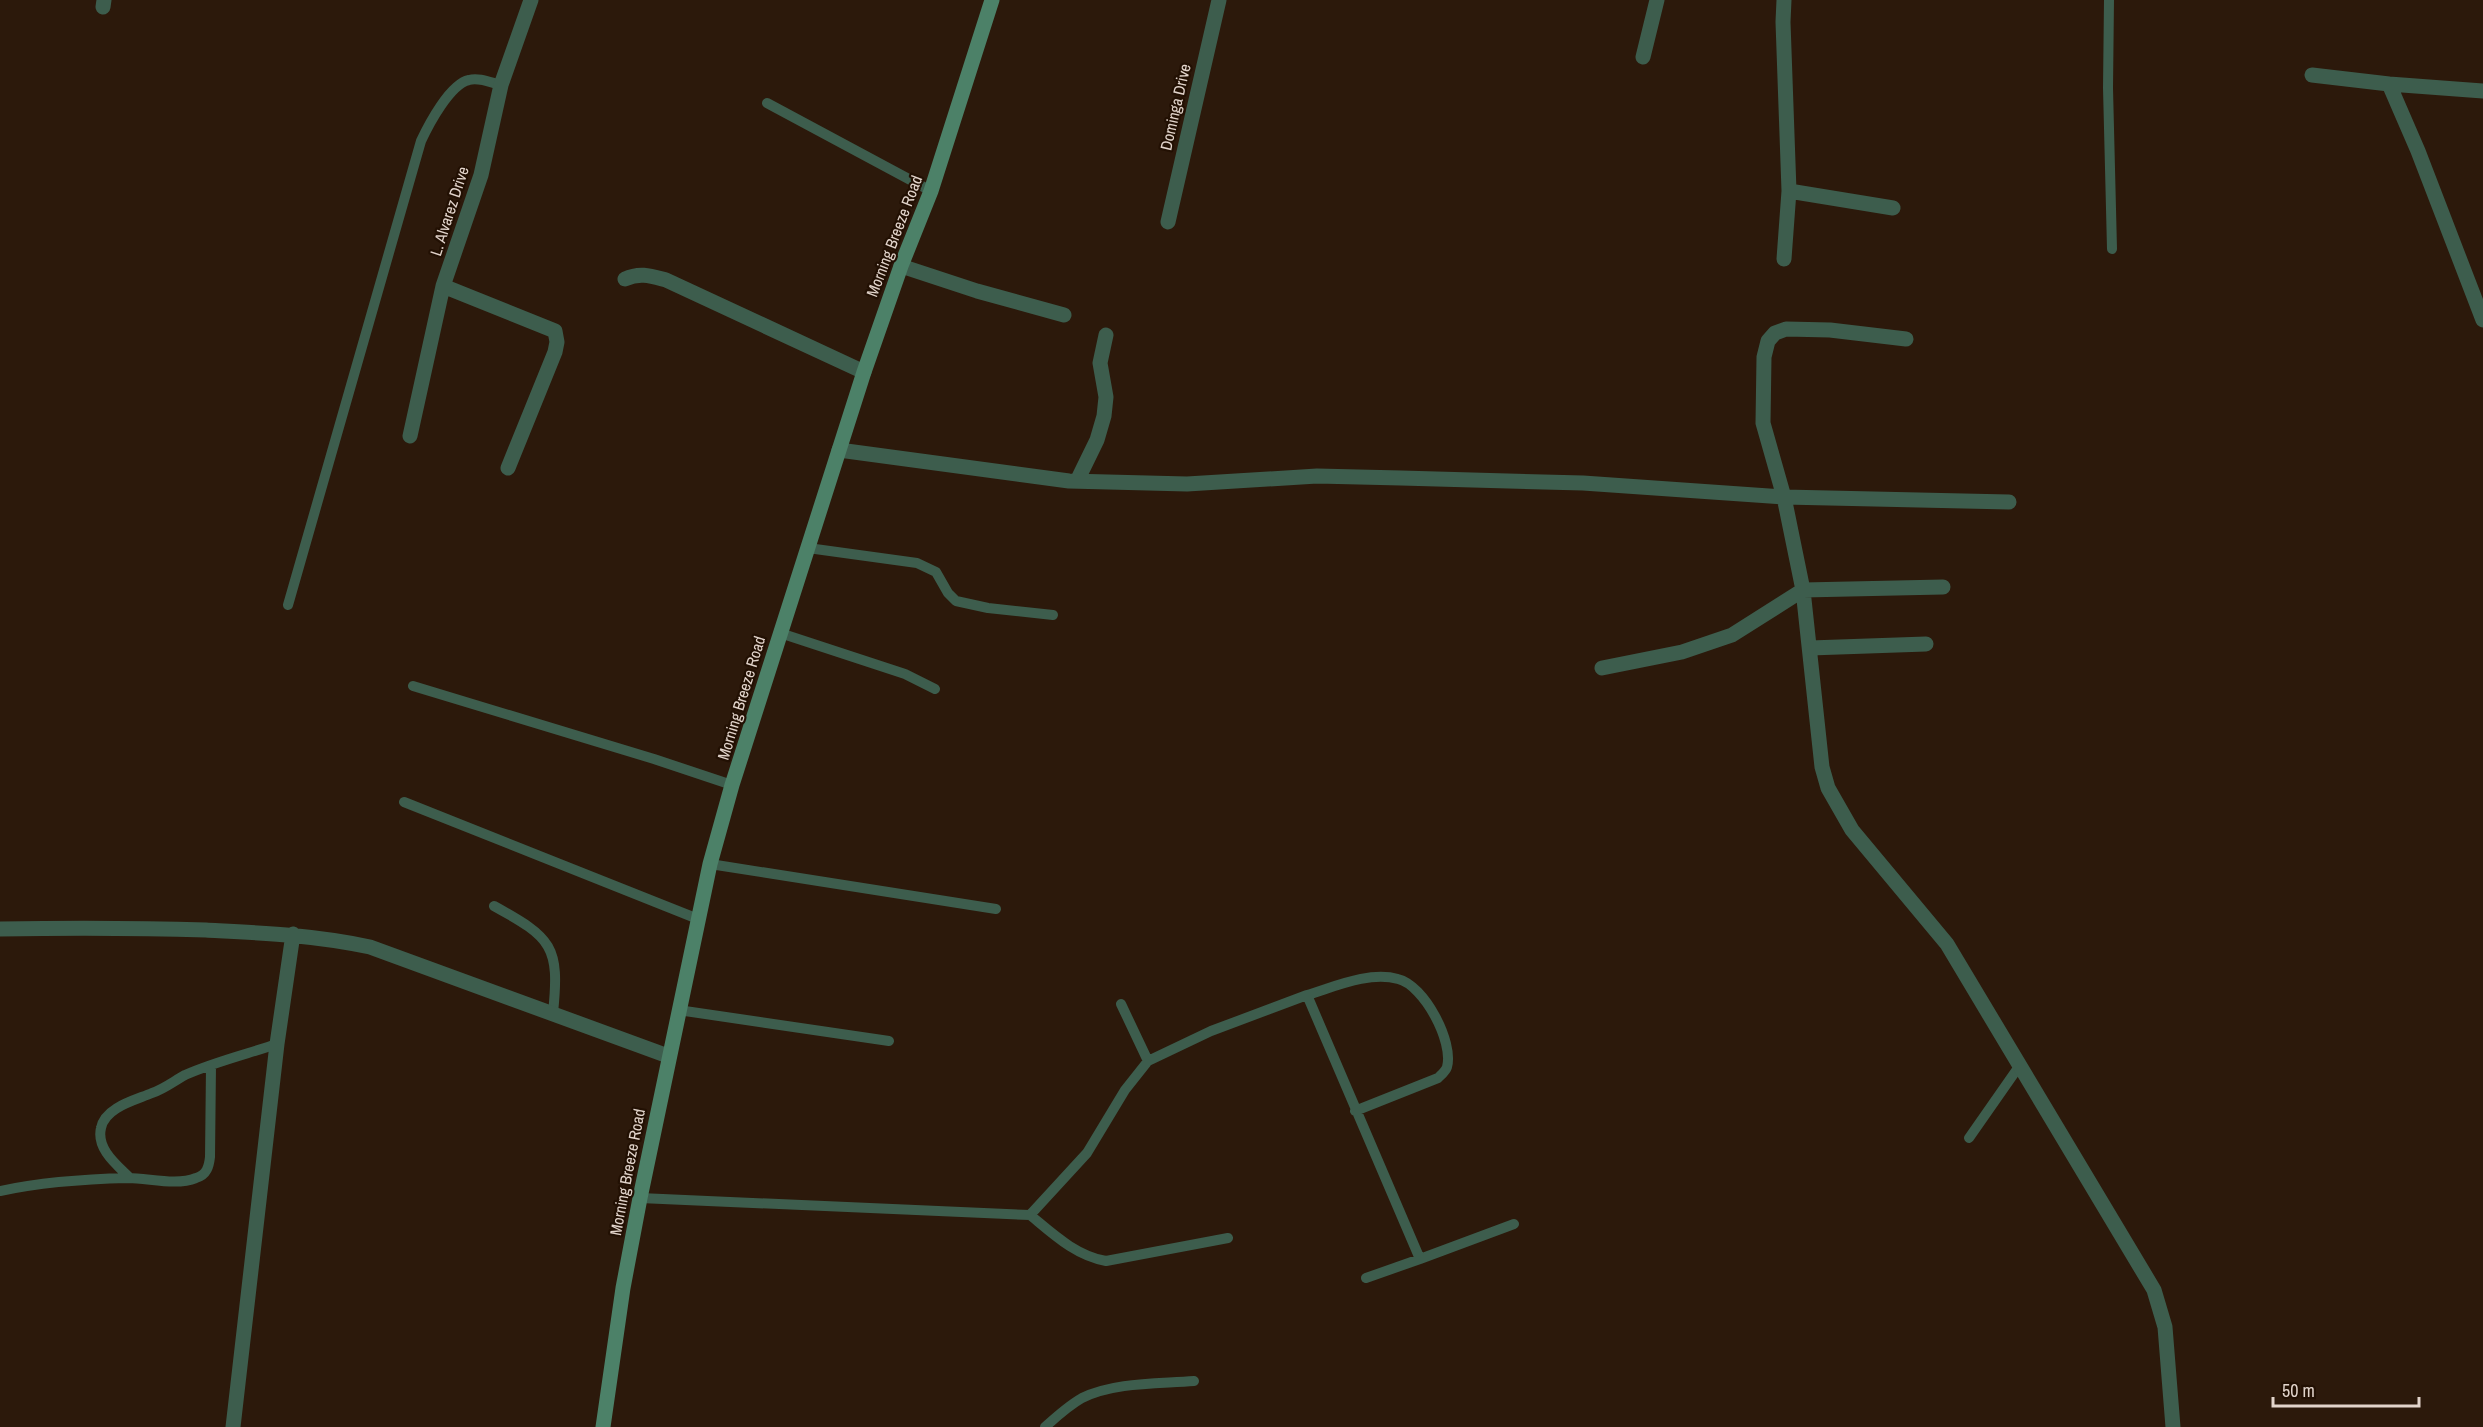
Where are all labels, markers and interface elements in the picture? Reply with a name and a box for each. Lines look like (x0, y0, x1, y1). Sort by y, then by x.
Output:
street label: Dominga Drive (1154, 62, 1196, 152)
street label: L. Alvarez Drive (424, 164, 474, 258)
street label: Morning Breeze Road (861, 172, 927, 300)
street label: Morning Breeze Road (712, 633, 770, 763)
street label: Morning Breeze Road (604, 1107, 650, 1237)
scale bar (2273, 1370, 2418, 1408)
text: 50 m (2282, 1378, 2315, 1403)

